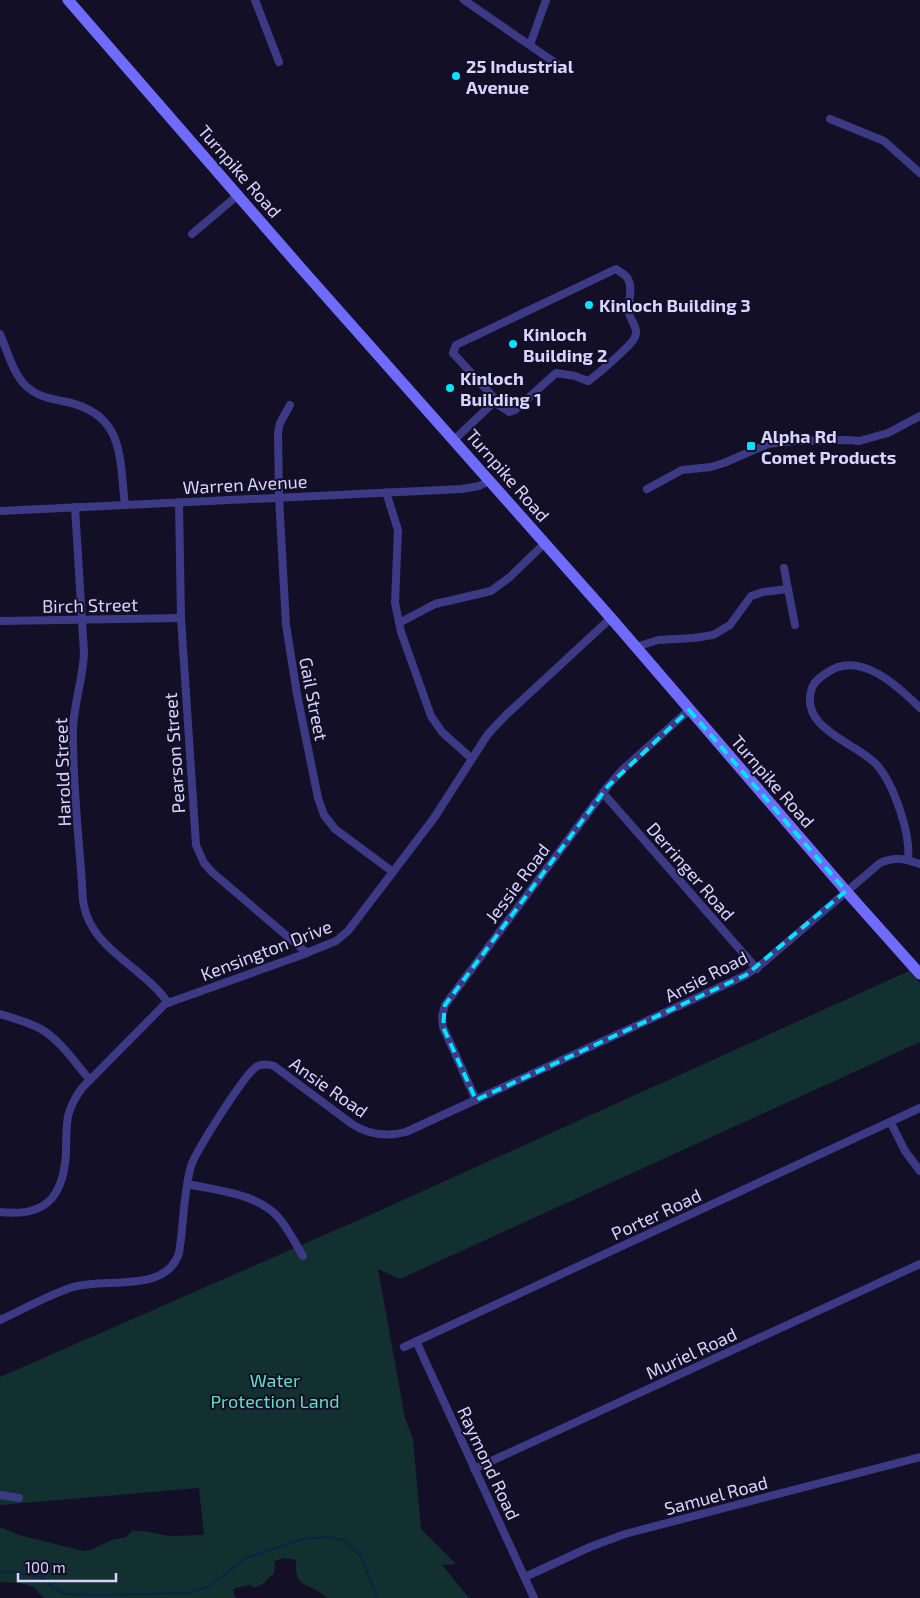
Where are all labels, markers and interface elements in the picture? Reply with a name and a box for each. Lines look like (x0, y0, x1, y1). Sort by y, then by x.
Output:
place label: 25 Industrial Avenue (466, 55, 574, 98)
marker: 25 Industrial Avenue (450, 70, 462, 82)
street label: Turnpike Road (194, 120, 286, 222)
place label: Kinloch Building 3 (599, 294, 751, 316)
marker: Kinloch Building 3 (583, 299, 595, 311)
place label: Kinloch Building 2 (523, 323, 607, 366)
marker: Kinloch Building 2 (507, 338, 519, 350)
place label: Kinloch Building 1 (460, 367, 542, 410)
marker: Kinloch Building 1 (444, 382, 456, 394)
street label: Turnpike Road (462, 424, 554, 526)
place label: Alpha Rd Comet Products (761, 425, 896, 468)
marker: Alpha Rd Comet Products (745, 440, 757, 452)
street label: Warren Avenue (182, 470, 308, 498)
street label: Birch Street (42, 593, 138, 617)
street label: Gail Street (295, 655, 333, 743)
street label: Pearson Street (159, 692, 189, 814)
street label: Harold Street (49, 717, 75, 827)
street label: Turnpike Road (727, 730, 819, 832)
street label: Derringer Road (642, 817, 740, 925)
street label: Jessie Road (480, 839, 554, 927)
street label: Kensington Drive (197, 915, 335, 985)
street label: Ansie Road (661, 946, 751, 1006)
street label: Ansie Road (286, 1052, 372, 1122)
street label: Porter Road (607, 1184, 705, 1244)
street label: Muriel Road (642, 1322, 740, 1384)
park label: Water Protection Land (210, 1369, 340, 1412)
street label: Raymond Road (453, 1403, 525, 1523)
street label: Samuel Road (662, 1471, 770, 1519)
scale bar (18, 1550, 115, 1582)
text: 100 m (25, 1558, 66, 1576)

